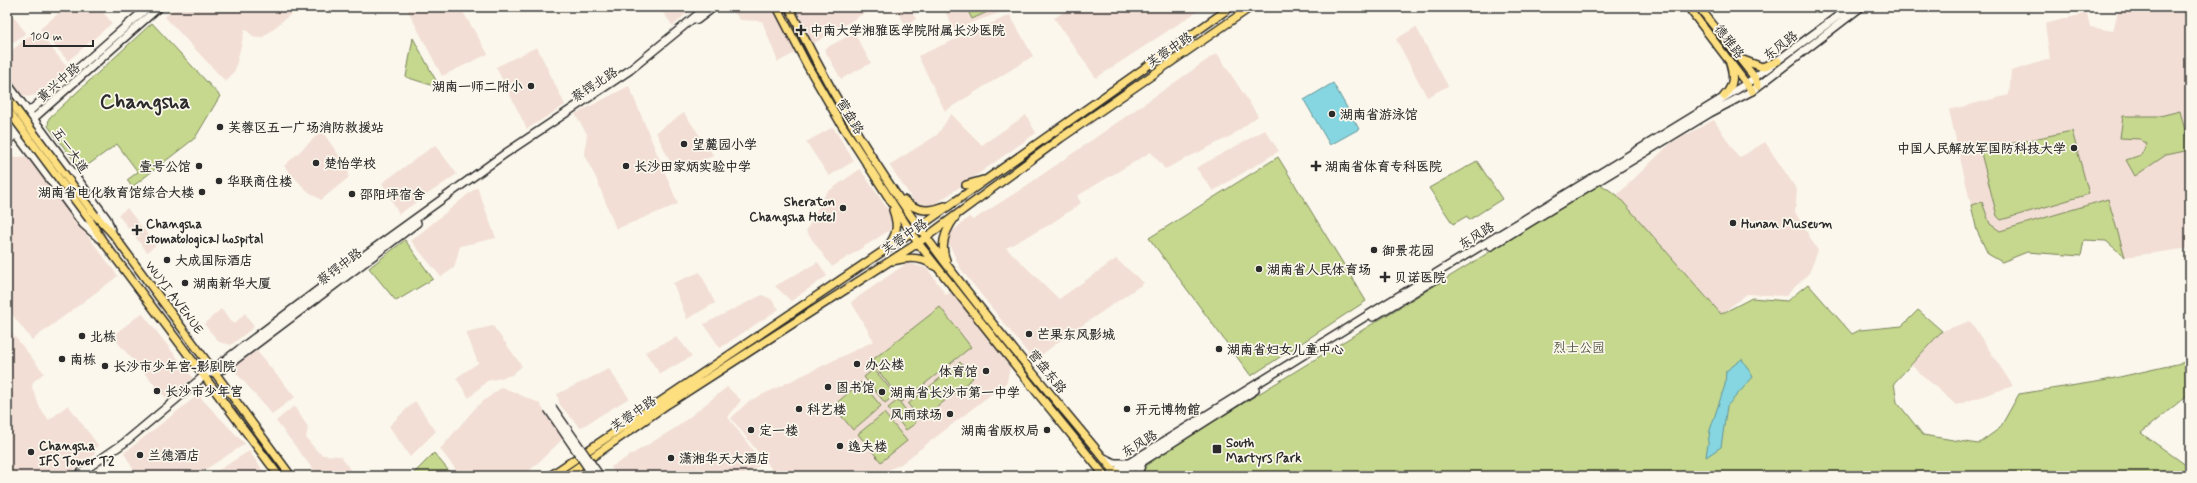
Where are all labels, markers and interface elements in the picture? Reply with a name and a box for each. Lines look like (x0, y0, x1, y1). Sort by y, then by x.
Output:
street label: 德雅路 (1710, 21, 1748, 63)
scale bar (24, 22, 93, 48)
place label: 中南大学湘雅医学院附属长沙医院 (810, 23, 1005, 40)
marker: 中南大学湘雅医学院附属长沙医院 (795, 24, 807, 36)
street label: 东风路 (1760, 28, 1802, 65)
text: 100 m (30, 29, 62, 45)
street label: 芙蓉中路 (1144, 29, 1196, 72)
street label: 黄兴中路 (34, 60, 84, 107)
street label: 蔡锷北路 (568, 64, 621, 107)
place label: 湖南一师二附小 (432, 79, 523, 96)
marker: 湖南一师二附小 (526, 81, 536, 91)
district label: Changsha (100, 88, 191, 116)
street label: 营盘路 (832, 96, 867, 138)
place label: 湖南省游泳馆 (1340, 107, 1418, 124)
marker: 湖南省游泳馆 (1327, 109, 1337, 119)
place label: 芙蓉区五一广场消防救援站 (228, 120, 384, 137)
marker: 芙蓉区五一广场消防救援站 (215, 122, 225, 132)
street label: 五一大道 (48, 125, 92, 177)
place label: 望麓园小学 (692, 137, 757, 154)
marker: 望麓园小学 (679, 139, 689, 149)
place label: 中国人民解放军国防科技大学 (1897, 141, 2066, 158)
marker: 中国人民解放军国防科技大学 (2069, 143, 2079, 153)
place label: 楚怡学校 (324, 156, 376, 173)
marker: 楚怡学校 (311, 158, 321, 168)
place label: 壹号公馆 (139, 159, 191, 176)
place label: 长沙田家炳实验中学 (634, 159, 751, 176)
place label: 湖南省体育专科医院 (1325, 159, 1442, 176)
marker: 湖南省体育专科医院 (1310, 160, 1322, 172)
marker: 壹号公馆 (194, 161, 204, 171)
marker: 长沙田家炳实验中学 (621, 161, 631, 171)
place label: 华联商住楼 (227, 174, 292, 191)
marker: 华联商住楼 (214, 176, 224, 186)
place label: 湖南省电化教育馆综合大楼 (38, 185, 194, 202)
marker: 湖南省电化教育馆综合大楼 (197, 187, 207, 197)
place label: 邵阳坪宿舍 (360, 187, 425, 204)
marker: 邵阳坪宿舍 (347, 189, 357, 199)
place label: Sheraton Changsha Hotel (749, 194, 835, 227)
marker: Sheraton Changsha Hotel (838, 203, 848, 213)
street label: 芙蓉中路 (879, 215, 931, 259)
place label: Changsha stomatological hospital (146, 216, 264, 249)
place label: Hunan Museum (1741, 216, 1832, 233)
marker: Hunan Museum (1728, 218, 1738, 228)
street label: 东风路 (1456, 219, 1498, 254)
marker: Changsha stomatological hospital (131, 224, 143, 236)
place label: 御景花园 (1382, 243, 1434, 260)
street label: 蔡锷中路 (314, 245, 366, 290)
marker: 御景花园 (1369, 245, 1379, 255)
place label: 大成国际酒店 (175, 253, 253, 270)
marker: 大成国际酒店 (162, 255, 172, 265)
street label: WUYI AVENUE (141, 258, 207, 338)
place label: 湖南省人民体育场 (1267, 262, 1371, 279)
marker: 湖南省人民体育场 (1254, 264, 1264, 274)
place label: 贝诺医院 (1394, 270, 1446, 287)
marker: 贝诺医院 (1379, 271, 1391, 283)
place label: 湖南新华大厦 (193, 276, 271, 293)
marker: 湖南新华大厦 (180, 278, 190, 288)
place label: 芒果东风影城 (1037, 327, 1115, 344)
place label: 北栋 (90, 329, 116, 346)
marker: 芒果东风影城 (1024, 329, 1034, 339)
marker: 北栋 (77, 331, 87, 341)
park label: 烈士公园 (1553, 340, 1605, 357)
place label: 湖南省妇女儿童中心 (1227, 342, 1344, 359)
marker: 湖南省妇女儿童中心 (1214, 344, 1224, 354)
street label: 营盘东路 (1024, 346, 1070, 398)
place label: 南栋 (70, 352, 96, 369)
marker: 南栋 (57, 354, 67, 364)
place label: 办公楼 (865, 357, 904, 374)
place label: 长沙市少年宫-影剧院 (113, 359, 236, 376)
marker: 办公楼 (852, 359, 862, 369)
marker: 长沙市少年宫-影剧院 (100, 361, 110, 371)
place label: 体育馆 (939, 364, 978, 381)
marker: 体育馆 (981, 366, 991, 376)
place label: 图书馆 (836, 380, 875, 397)
marker: 图书馆 (823, 382, 833, 392)
place label: 长沙市少年宫 (165, 384, 243, 401)
place label: 湖南省长沙市第一中学 (890, 385, 1020, 402)
marker: 长沙市少年宫 (152, 386, 162, 396)
marker: 湖南省长沙市第一中学 (877, 387, 887, 397)
street label: 芙蓉中路 (608, 392, 660, 436)
place label: 科艺楼 (807, 402, 846, 419)
place label: 开元博物館 (1135, 402, 1200, 419)
marker: 科艺楼 (794, 404, 804, 414)
marker: 开元博物館 (1122, 404, 1132, 414)
place label: 风雨球场 (890, 407, 942, 424)
marker: 风雨球场 (945, 409, 955, 419)
place label: 定一楼 (759, 423, 798, 440)
place label: 湖南省版权局 (961, 423, 1039, 440)
marker: 定一楼 (746, 425, 756, 435)
marker: 湖南省版权局 (1042, 425, 1052, 435)
street label: 东风路 (1119, 427, 1161, 462)
place label: South Martyrs Park (1226, 435, 1302, 467)
place label: Changsha IFS Tower T2 (39, 438, 115, 470)
place label: 逸夫楼 (848, 439, 887, 456)
marker: 逸夫楼 (835, 441, 845, 451)
marker: South Martyrs Park (1211, 443, 1223, 455)
marker: Changsha IFS Tower T2 (26, 447, 36, 457)
place label: 兰德酒店 (148, 448, 200, 465)
marker: 兰德酒店 (135, 450, 145, 460)
place label: 潇湘华天大酒店 (679, 451, 770, 468)
marker: 潇湘华天大酒店 (666, 453, 676, 463)

